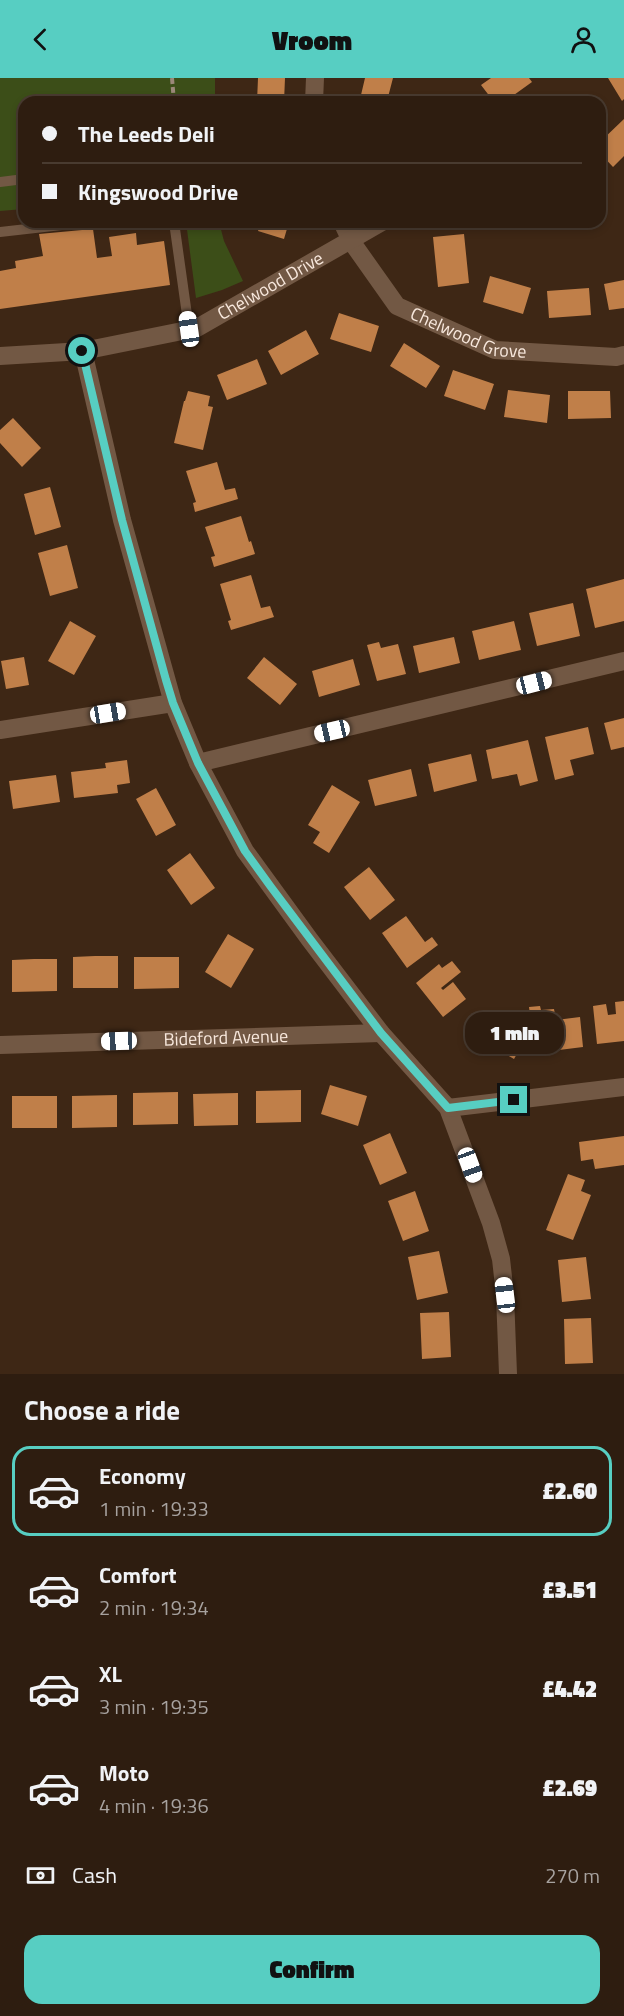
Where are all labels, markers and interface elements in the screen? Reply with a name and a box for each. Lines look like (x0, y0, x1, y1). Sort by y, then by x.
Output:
text: Vroom (272, 19, 352, 60)
icon: back (24, 23, 57, 56)
icon: person (567, 23, 600, 56)
text: The Leeds Deli (78, 117, 215, 151)
text: Kingswood Drive (78, 175, 238, 209)
street label: Chelwood Drive (212, 244, 328, 327)
street label: Chelwood Grove (406, 300, 527, 365)
car (178, 310, 200, 348)
route start (68, 337, 95, 364)
car (514, 670, 554, 696)
car (89, 701, 127, 725)
car (312, 718, 352, 744)
callout: 1 min (464, 1013, 564, 1055)
text: 1 min (490, 1017, 539, 1048)
street label: Bideford Avenue (163, 1022, 289, 1053)
car (101, 1031, 137, 1051)
route end (500, 1086, 527, 1113)
car (455, 1145, 485, 1185)
car (494, 1276, 516, 1314)
text: Choose a ride (24, 1389, 180, 1430)
text: Economy (99, 1459, 186, 1493)
icon: car (27, 1464, 81, 1518)
text: £2.60 (542, 1474, 597, 1508)
text: 1 min · 19:33 (99, 1493, 209, 1524)
text: Comfort (99, 1558, 177, 1592)
icon: car (27, 1563, 81, 1617)
text: £3.51 (542, 1573, 597, 1607)
text: 2 min · 19:34 (99, 1592, 209, 1623)
text: XL (99, 1657, 122, 1691)
icon: car (27, 1662, 81, 1716)
text: £4.42 (542, 1672, 597, 1706)
text: 3 min · 19:35 (99, 1691, 209, 1722)
text: Moto (99, 1756, 149, 1790)
icon: car (27, 1761, 81, 1815)
text: £2.69 (542, 1771, 597, 1805)
text: 4 min · 19:36 (99, 1790, 209, 1821)
text: Cash (72, 1858, 117, 1892)
icon: cash (24, 1859, 57, 1892)
text: 270 m (545, 1860, 600, 1891)
button: Confirm (24, 1935, 600, 2004)

